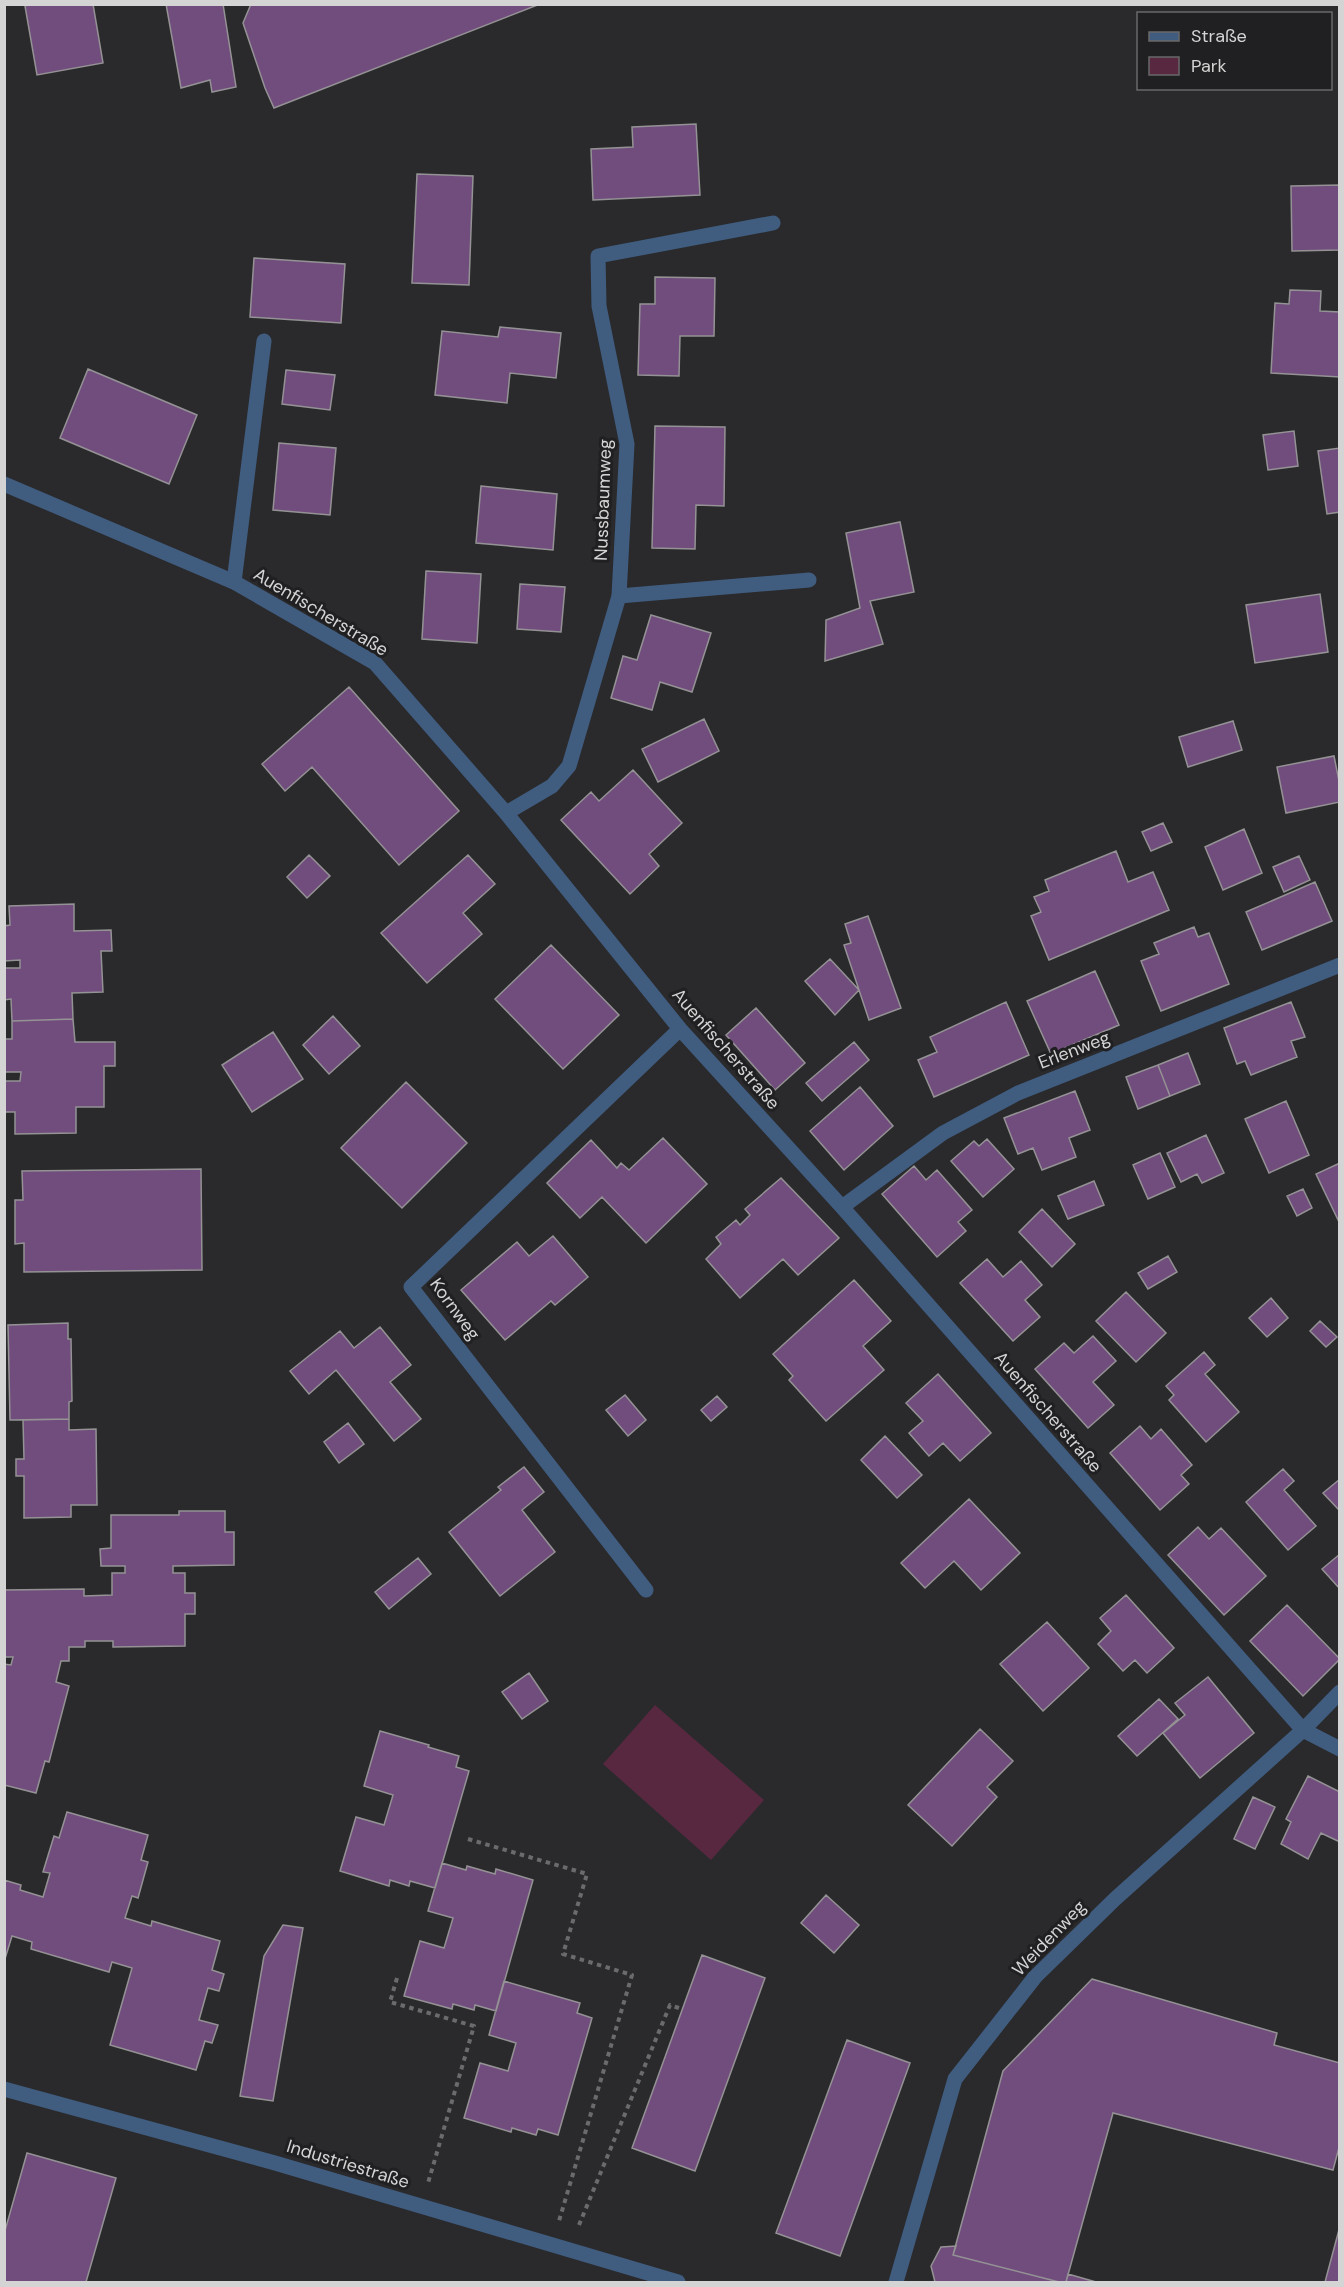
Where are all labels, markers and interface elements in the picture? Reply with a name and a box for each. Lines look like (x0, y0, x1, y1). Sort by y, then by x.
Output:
legend (1137, 12, 1332, 90)
text: Straße (1191, 24, 1247, 48)
text: Park (1191, 54, 1227, 78)
street label: Nussbaumweg (589, 439, 617, 561)
street label: Auenfischerstraße (249, 562, 393, 662)
street label: Auenfischerstraße (667, 983, 785, 1115)
street label: Erlenweg (1035, 1025, 1113, 1075)
street label: Kornweg (424, 1273, 486, 1345)
street label: Auenfischerstraße (989, 1346, 1107, 1478)
street label: Weidenweg (1007, 1895, 1091, 1981)
street label: Industriestraße (284, 2134, 412, 2194)

